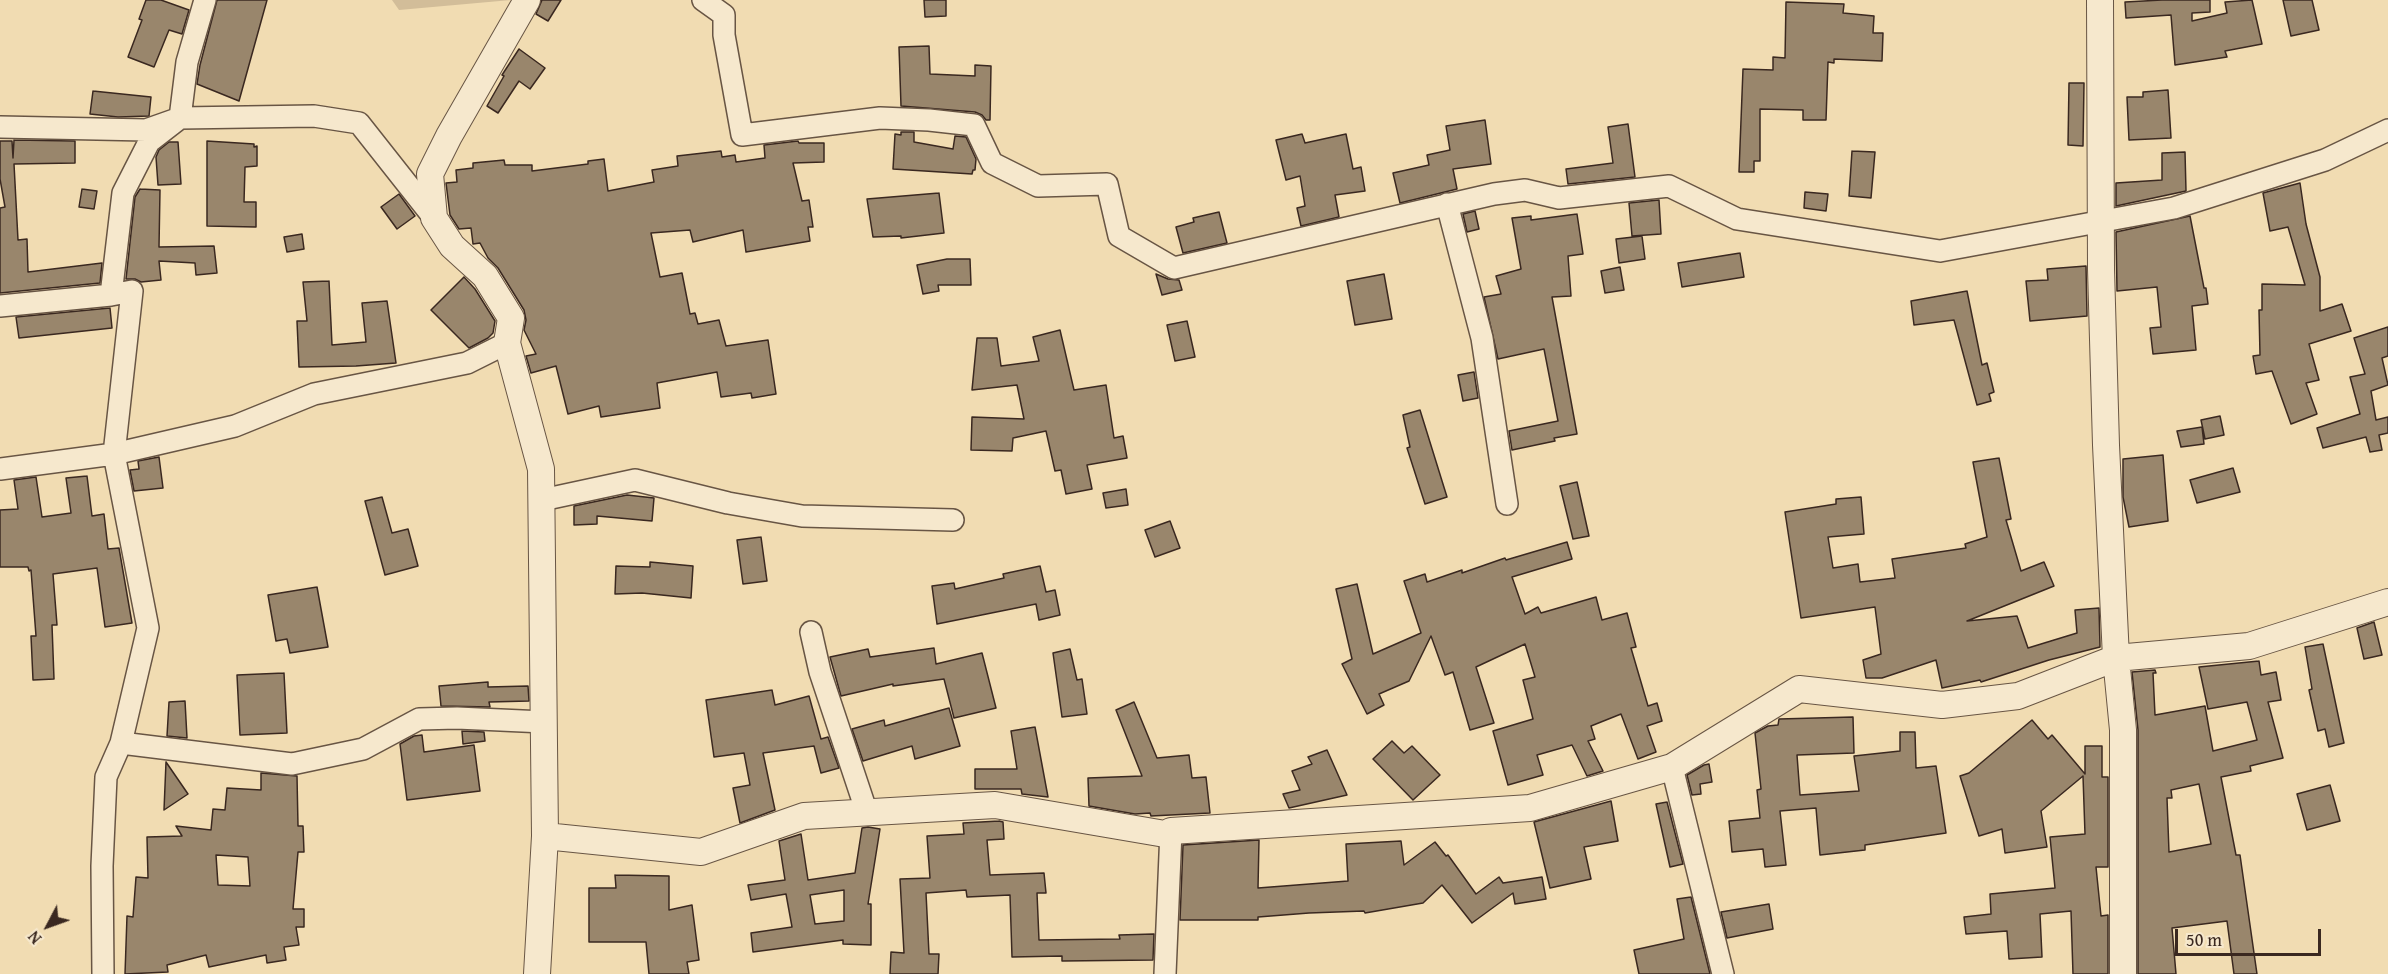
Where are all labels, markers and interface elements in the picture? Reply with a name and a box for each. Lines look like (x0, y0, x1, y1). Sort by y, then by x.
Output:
north arrow (18, 896, 78, 956)
scale bar (2178, 917, 2324, 955)
text: N (22, 926, 47, 950)
text: 50 m (2186, 926, 2222, 953)

